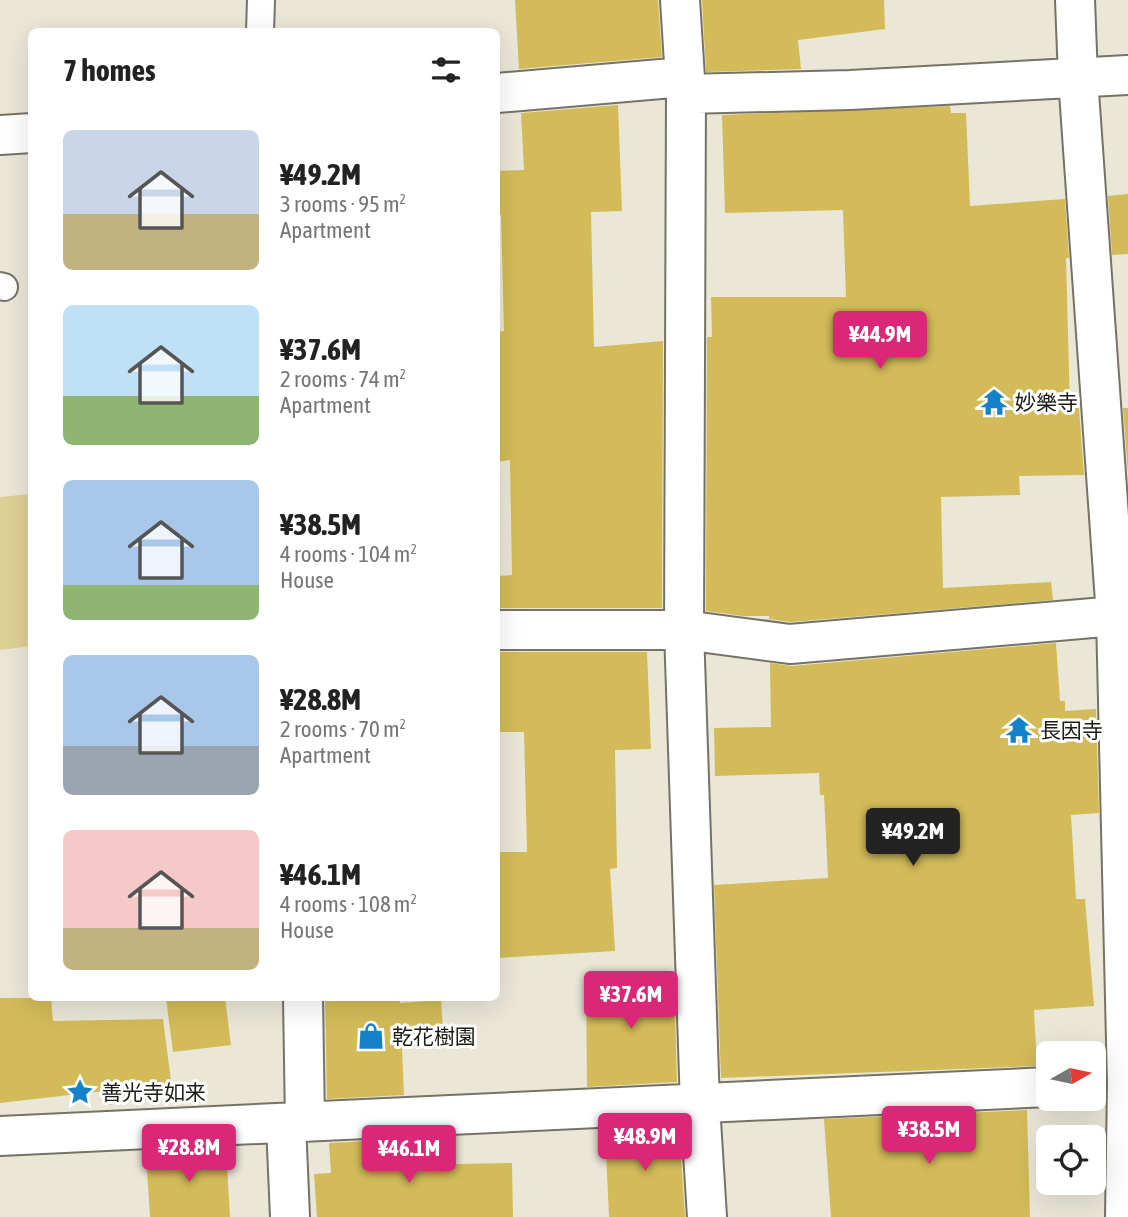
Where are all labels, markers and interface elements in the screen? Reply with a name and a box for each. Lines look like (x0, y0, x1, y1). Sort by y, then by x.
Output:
icon: filters (427, 51, 465, 89)
text: 7 homes (63, 53, 156, 87)
text: ¥49.2M (280, 157, 361, 191)
icon: home (119, 158, 203, 242)
text: 3 rooms · 95 m² (280, 191, 406, 217)
text: Apartment (280, 217, 371, 243)
pin: ¥44.9M (823, 312, 937, 371)
text: ¥44.9M (849, 321, 911, 347)
text: ¥37.6M (280, 332, 361, 366)
icon: home (119, 333, 203, 417)
text: 2 rooms · 74 m² (280, 366, 406, 392)
temple icon: 妙樂寺 (979, 387, 1009, 417)
place label: 妙樂寺 (1015, 390, 1078, 414)
text: Apartment (280, 392, 371, 418)
text: ¥38.5M (280, 507, 361, 541)
icon: home (119, 508, 203, 592)
text: 4 rooms · 104 m² (280, 541, 417, 567)
text: House (280, 567, 334, 593)
text: ¥28.8M (280, 682, 361, 716)
icon: home (119, 683, 203, 767)
temple icon: 長因寺 (1004, 715, 1034, 745)
text: 2 rooms · 70 m² (280, 716, 406, 742)
place label: 長因寺 (1040, 718, 1103, 742)
text: Apartment (280, 742, 371, 768)
pin: ¥49.2M (856, 808, 970, 868)
text: ¥49.2M (882, 818, 944, 844)
text: ¥46.1M (280, 857, 361, 891)
icon: home (119, 858, 203, 942)
text: 4 rooms · 108 m² (280, 891, 417, 917)
text: House (280, 917, 334, 943)
pin: ¥37.6M (574, 972, 688, 1031)
text: ¥37.6M (600, 981, 662, 1007)
shop icon: 乾花樹園 (356, 1021, 386, 1051)
place label: 乾花樹園 (392, 1024, 476, 1048)
north arrow (1036, 1041, 1106, 1111)
map controls (1036, 1041, 1106, 1195)
place icon: 善光寺如来 (65, 1077, 95, 1107)
place label: 善光寺如来 (101, 1080, 206, 1104)
pin: ¥38.5M (872, 1106, 986, 1166)
pin: ¥48.9M (588, 1114, 702, 1173)
text: ¥38.5M (898, 1116, 960, 1142)
text: ¥48.9M (614, 1123, 676, 1149)
pin: ¥28.8M (132, 1124, 246, 1184)
button: locate (1036, 1125, 1106, 1195)
pin: ¥46.1M (352, 1126, 466, 1185)
text: ¥28.8M (158, 1134, 220, 1160)
text: ¥46.1M (378, 1135, 440, 1161)

